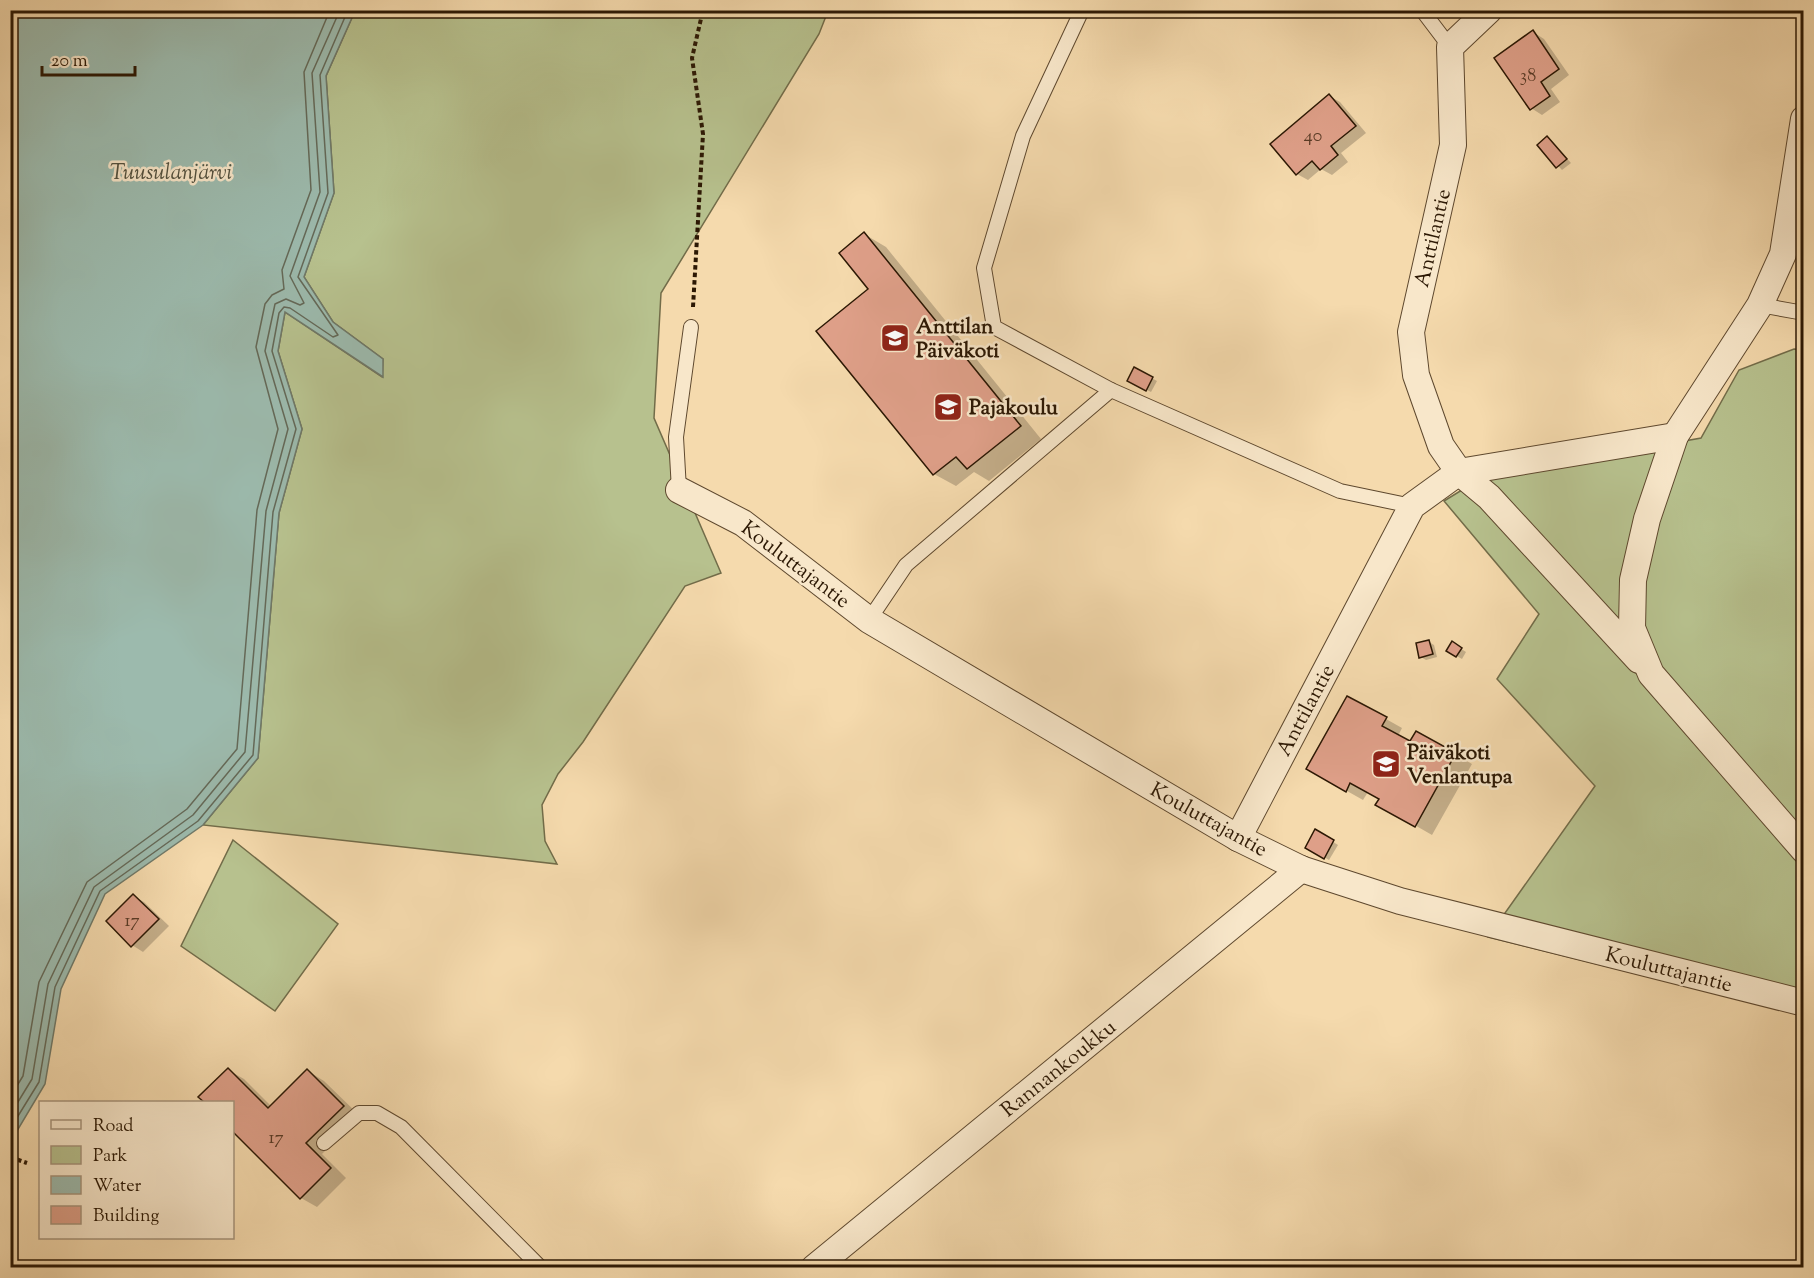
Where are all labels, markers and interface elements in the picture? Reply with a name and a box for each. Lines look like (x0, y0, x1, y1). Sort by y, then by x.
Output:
scale bar (42, 39, 135, 77)
text: 20 m (51, 49, 88, 75)
house number: 38 (1520, 64, 1536, 90)
house number: 40 (1304, 124, 1322, 150)
water label: Tuusulanjärvi (110, 158, 232, 190)
street label: Anttilantie (1408, 186, 1460, 291)
place label: Anttilan Päiväkoti (916, 313, 999, 367)
school or university icon: Anttilan Päiväkoti (879, 322, 911, 354)
school or university icon: Pajakoulu (932, 391, 964, 423)
place label: Pajakoulu (969, 394, 1059, 424)
street label: Kouluttajantie (734, 515, 856, 617)
street label: Anttilantie (1270, 660, 1344, 762)
place label: Päiväkoti Venlantupa (1407, 739, 1513, 793)
school or university icon: Päiväkoti Venlantupa (1370, 748, 1402, 780)
street label: Kouluttajantie (1144, 776, 1272, 865)
house number: 17 (124, 909, 140, 935)
street label: Kouluttajantie (1602, 941, 1735, 1001)
street label: Rannankoukku (995, 1014, 1123, 1126)
legend (39, 1101, 234, 1239)
text: Road (93, 1114, 133, 1140)
house number: 17 (268, 1126, 284, 1152)
text: Park (93, 1144, 128, 1170)
text: Water (93, 1174, 142, 1200)
text: Building (93, 1204, 159, 1230)

